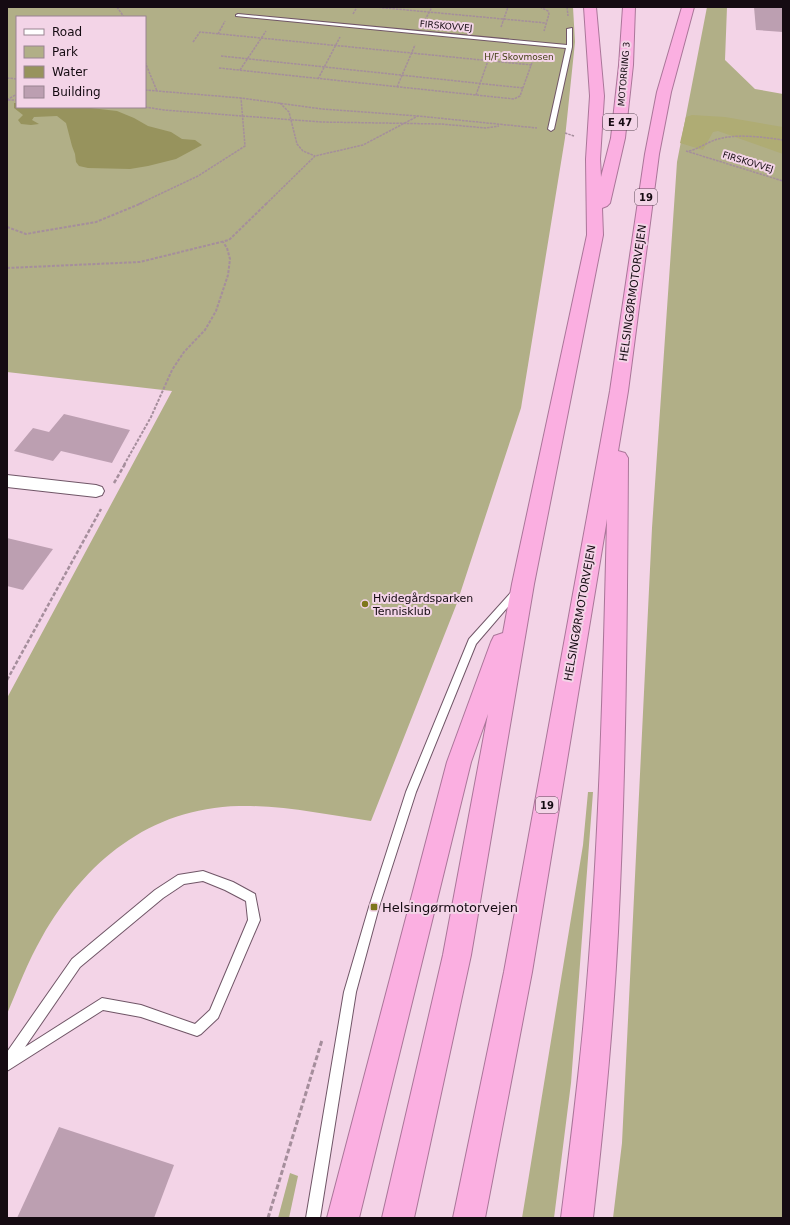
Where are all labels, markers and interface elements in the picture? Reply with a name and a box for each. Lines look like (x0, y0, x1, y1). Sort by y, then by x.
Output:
legend (16, 16, 146, 108)
street label: FIRSKOVVEJ (419, 19, 473, 33)
text: Road (52, 25, 82, 39)
street label: MOTORRING 3 (616, 41, 632, 107)
text: Park (52, 45, 78, 59)
park label: H/F Skovmosen (484, 52, 554, 62)
text: Water (52, 65, 88, 79)
text: Building (52, 85, 101, 99)
road number: E 47 (603, 114, 637, 130)
street label: FIRSKOVVEJ (721, 150, 775, 174)
road number: 19 (635, 189, 657, 205)
street label: HELSINGØRMOTORVEJEN (617, 224, 649, 362)
street label: HELSINGØRMOTORVEJEN (562, 544, 598, 682)
place label: Hvidegårdsparken Tennisklub (372, 592, 473, 618)
marker: Hvidegårdsparken Tennisklub (360, 599, 370, 609)
road number: 19 (536, 797, 558, 813)
place label: Helsingørmotorvejen (382, 900, 518, 915)
marker: Helsingørmotorvejen (369, 902, 379, 912)

